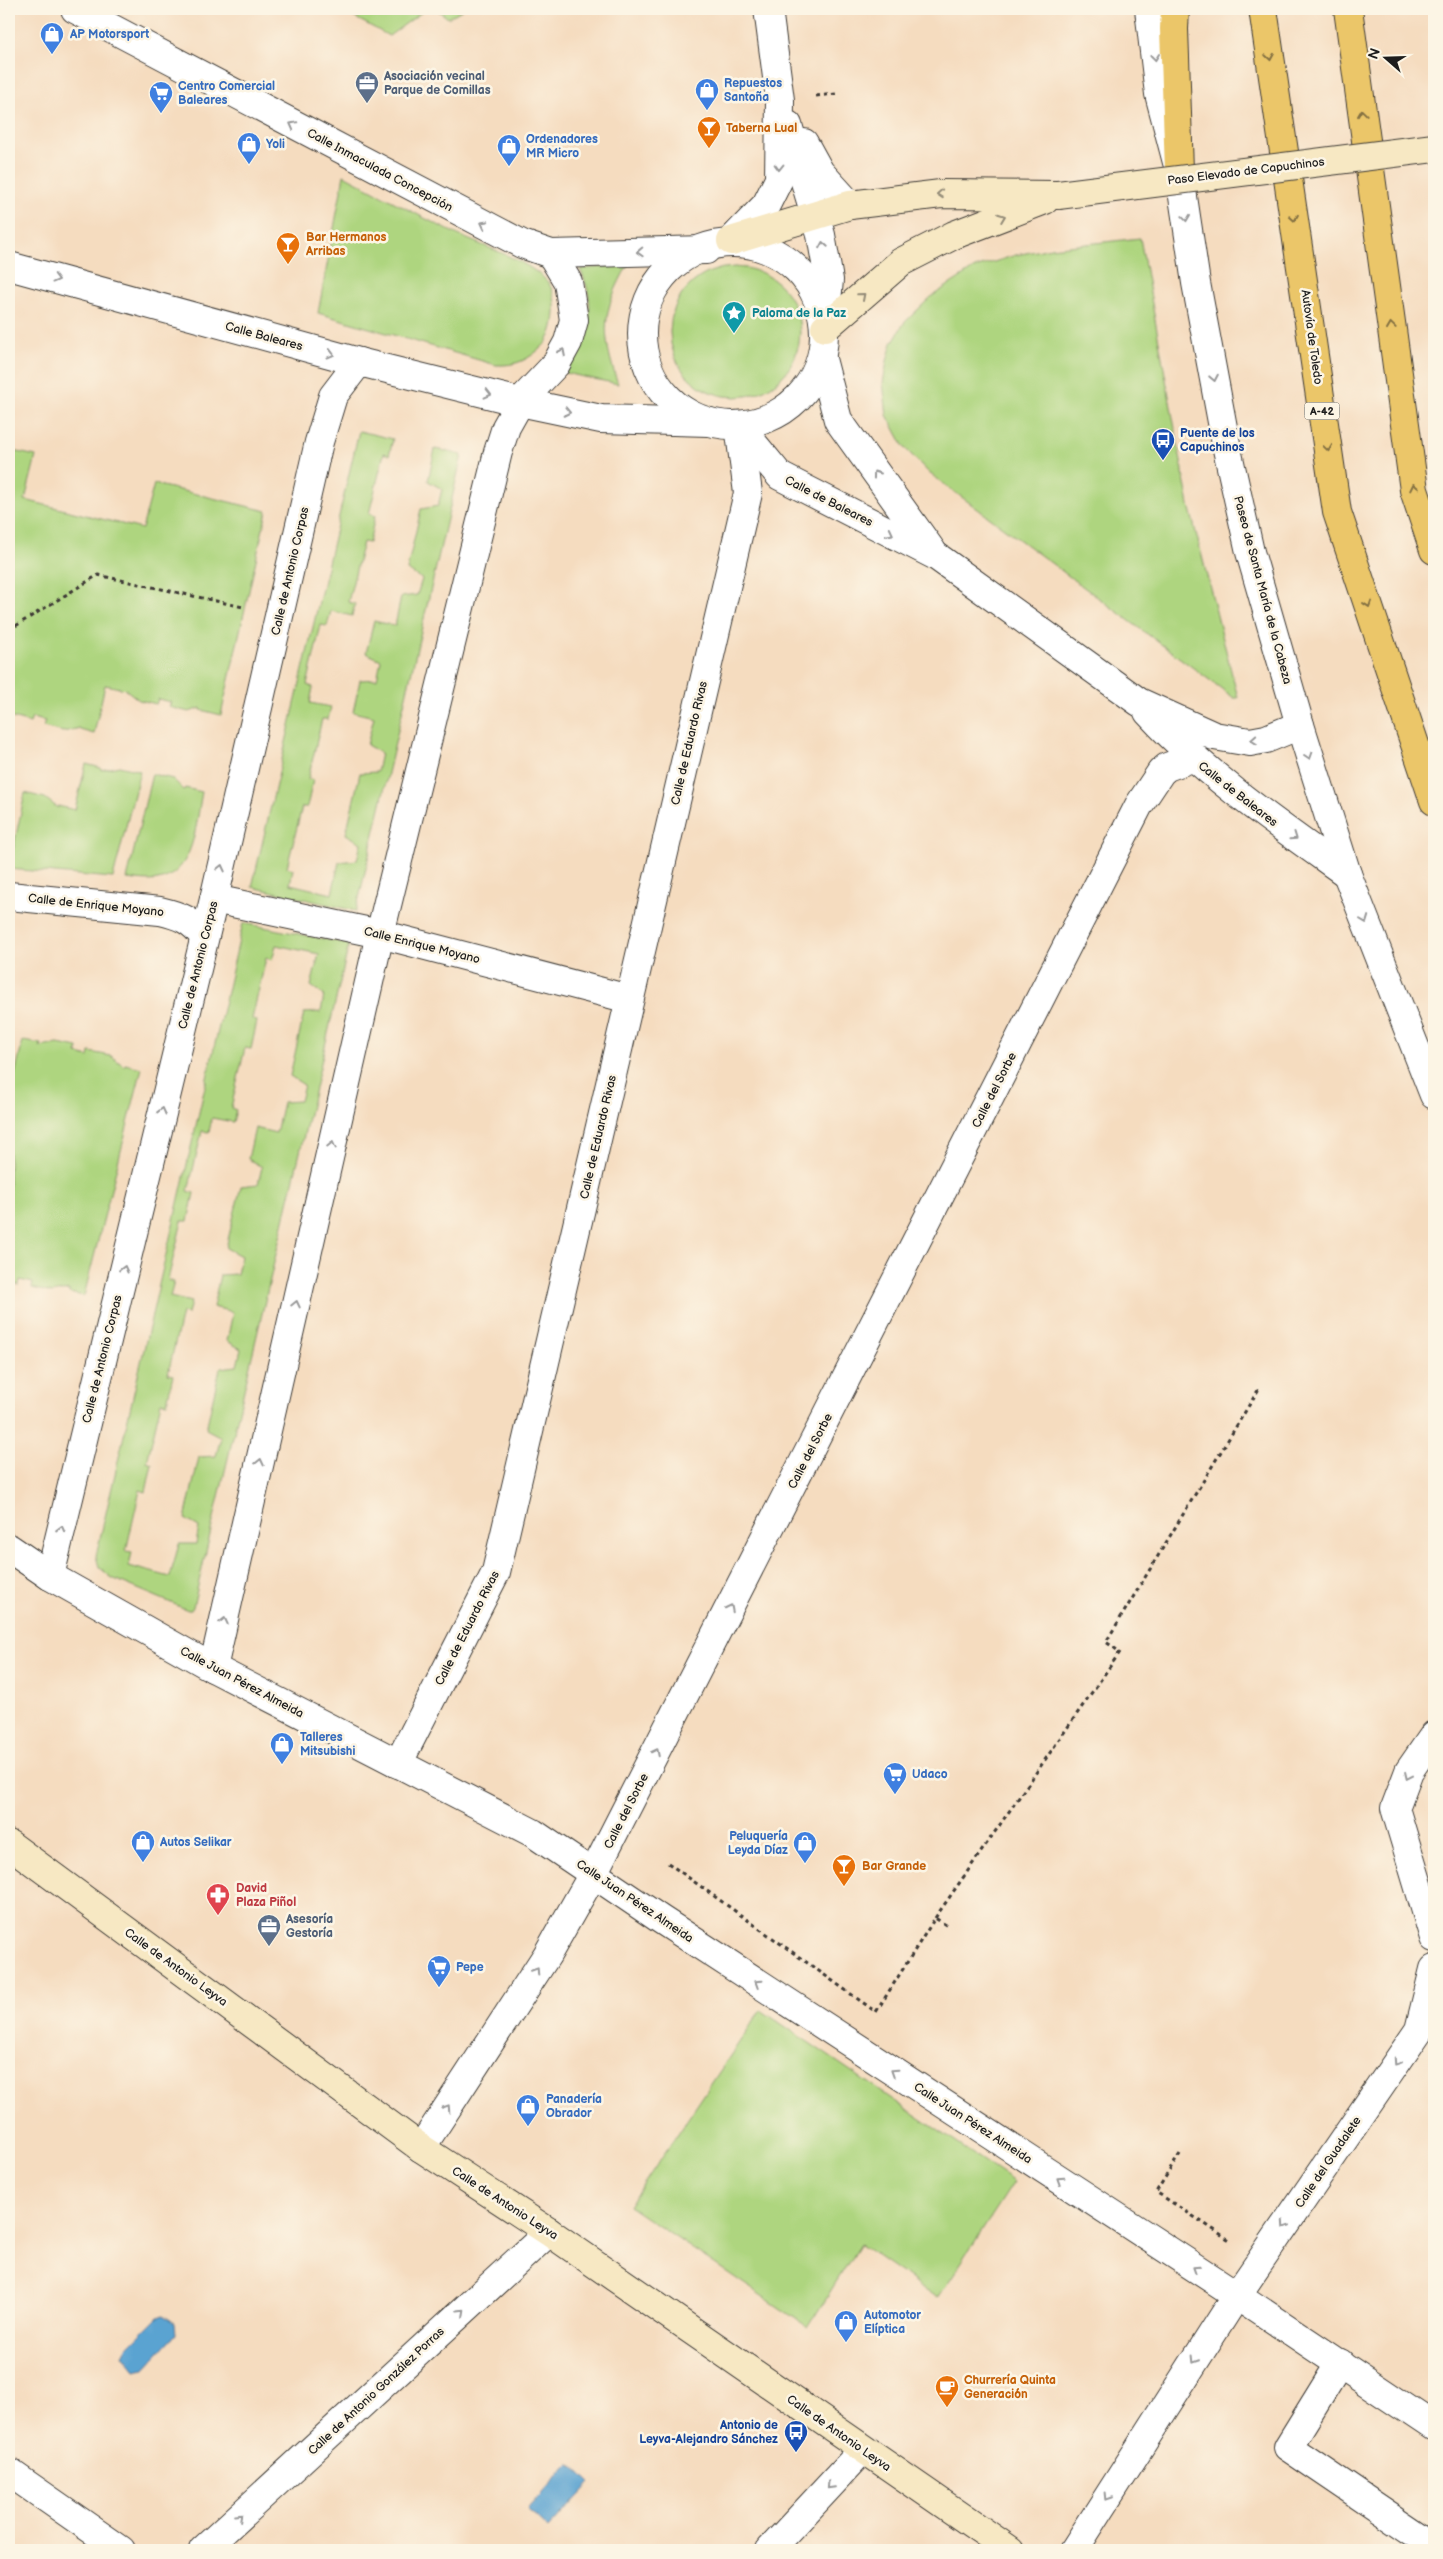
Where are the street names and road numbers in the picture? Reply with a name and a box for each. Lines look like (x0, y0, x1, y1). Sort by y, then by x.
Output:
street label: Calle Inmaculada Concepción (304, 126, 455, 215)
street label: Paso Elevado de Capuchinos (1167, 154, 1326, 189)
street label: Autovía de Toledo (1297, 289, 1326, 386)
street label: Calle Baleares (223, 319, 304, 354)
road number: A-42 (1304, 402, 1340, 420)
street label: Calle de Baleares (782, 473, 875, 530)
street label: Paseo de Santa María de la Cabeza (1230, 495, 1295, 686)
street label: Calle de Antonio Corpas (268, 505, 313, 637)
street label: Calle de Eduardo Rivas (668, 680, 711, 807)
street label: Calle de Baleares (1195, 759, 1281, 830)
street label: Calle de Enrique Moyano (27, 891, 165, 920)
street label: Calle de Antonio Corpas (175, 899, 222, 1031)
street label: Calle Enrique Moyano (362, 924, 482, 967)
street label: Calle del Sorbe (969, 1050, 1020, 1131)
street label: Calle de Eduardo Rivas (577, 1074, 620, 1201)
street label: Calle de Antonio Corpas (79, 1293, 126, 1425)
street label: Calle del Sorbe (785, 1411, 836, 1492)
street label: Calle de Eduardo Rivas (432, 1568, 503, 1688)
street label: Calle Juan Pérez Almeida (177, 1643, 306, 1722)
street label: Calle del Sorbe (601, 1771, 652, 1852)
street label: Calle Juan Pérez Almeida (573, 1857, 696, 1946)
street label: Calle de Antonio Leyva (121, 1925, 230, 2010)
street label: Calle Juan Pérez Almeida (911, 2080, 1035, 2167)
street label: Calle del Guadalete (1292, 2114, 1365, 2211)
street label: Calle de Antonio Leyva (449, 2163, 561, 2243)
street label: Calle de Antonio González Porras (305, 2324, 448, 2458)
street label: Calle de Antonio Leyva (784, 2392, 894, 2475)

